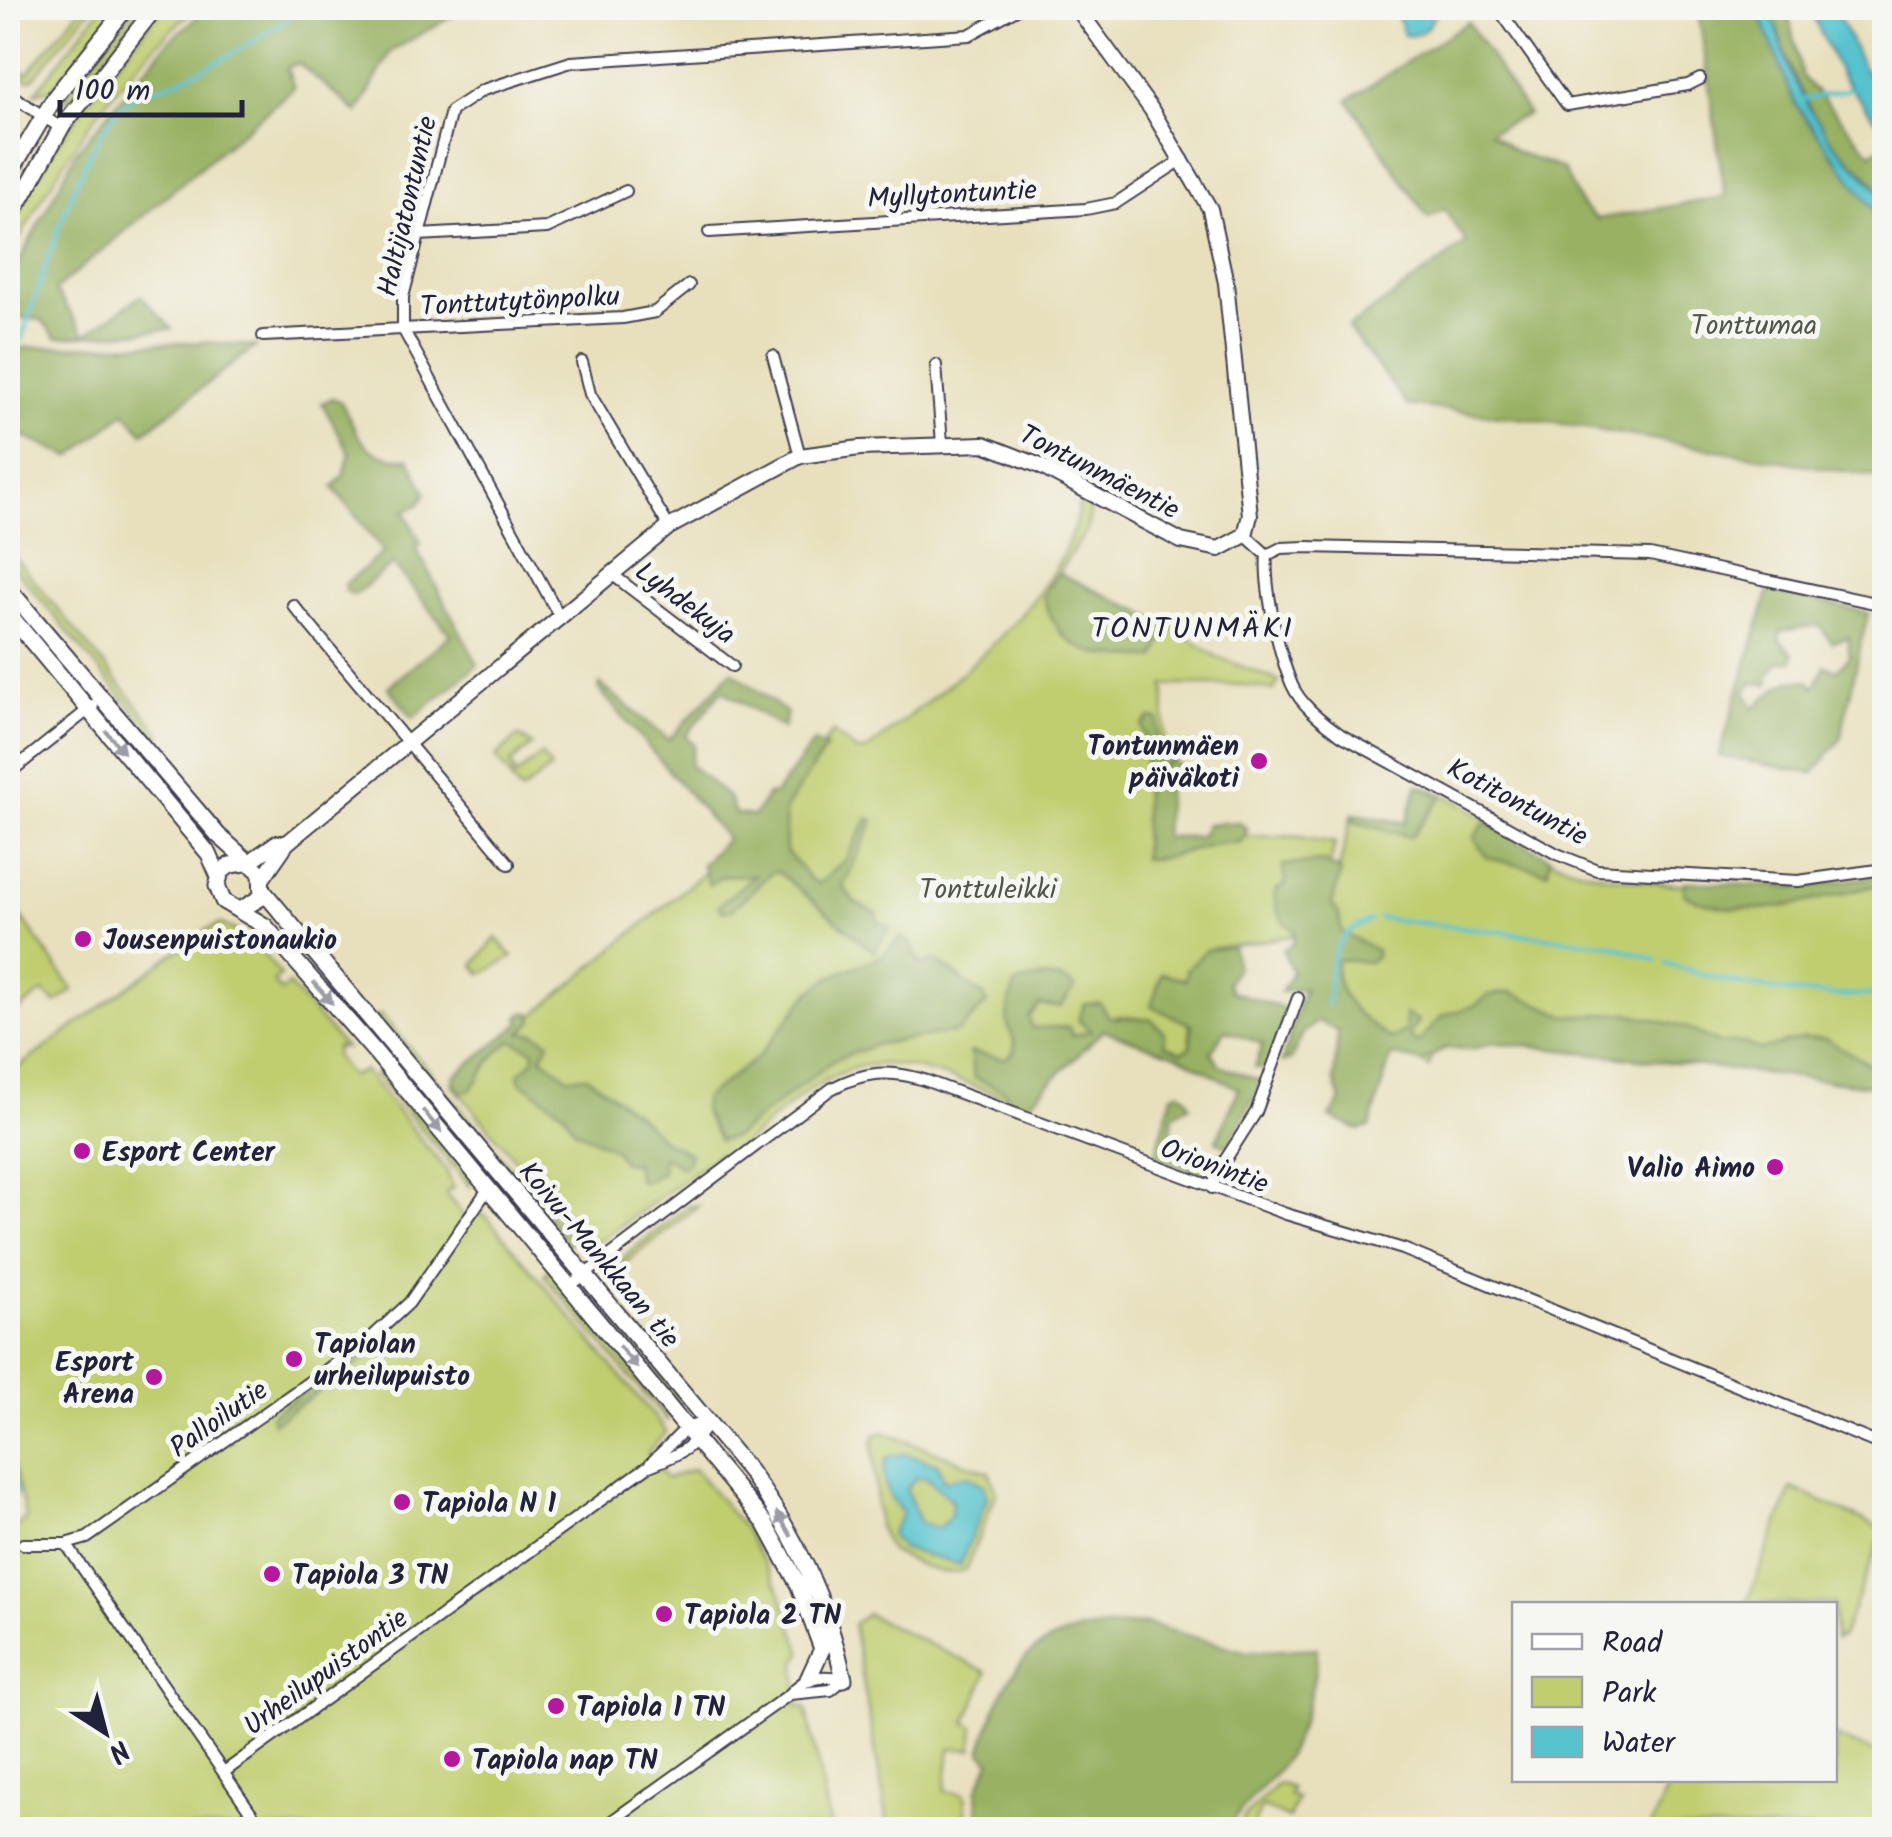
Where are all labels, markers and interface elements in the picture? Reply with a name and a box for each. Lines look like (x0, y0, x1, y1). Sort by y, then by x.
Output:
scale bar (60, 55, 242, 117)
text: 100 m (75, 68, 150, 116)
street label: Haltijatontuntie (366, 111, 451, 301)
street label: Myllytontuntie (866, 169, 1039, 222)
street label: Tonttutytönpolku (419, 275, 621, 330)
park label: Tonttumaa (1691, 304, 1817, 349)
street label: Tontunmäentie (1011, 413, 1187, 533)
street label: Lyhdekuja (624, 551, 745, 657)
district label: TONTUNMÄKI (1092, 606, 1295, 654)
place label: Tontunmäen päiväkoti (1087, 725, 1240, 802)
one-way arrow (104, 729, 126, 754)
street label: Kotitontuntie (1438, 747, 1596, 860)
marker: Tontunmäen päiväkoti (1248, 750, 1270, 772)
park label: Tonttuleikki (920, 868, 1058, 913)
place label: Jousenpuistonaukio (103, 919, 337, 964)
marker: Jousenpuistonaukio (72, 928, 94, 950)
one-way arrow (312, 981, 334, 1006)
one-way arrow (421, 1109, 442, 1134)
street label: Orionintie (1154, 1127, 1275, 1208)
place label: Esport Center (102, 1131, 277, 1176)
marker: Esport Center (71, 1140, 93, 1162)
place label: Valio Aimo (1627, 1147, 1755, 1192)
street label: Koivu-Mankkaan tie (506, 1152, 690, 1360)
marker: Valio Aimo (1764, 1156, 1786, 1178)
place label: Tapiolan urheilupuisto (314, 1323, 470, 1400)
place label: Esport Arena (55, 1341, 134, 1418)
one-way arrow (617, 1344, 638, 1369)
marker: Tapiolan urheilupuisto (283, 1348, 305, 1370)
marker: Esport Arena (143, 1366, 165, 1388)
street label: Palloilutie (161, 1369, 278, 1471)
place label: Tapiola N 1 (422, 1482, 557, 1527)
marker: Tapiola N 1 (391, 1491, 413, 1513)
one-way arrow (776, 1510, 793, 1538)
place label: Tapiola 3 TN (292, 1554, 448, 1599)
marker: Tapiola 3 TN (261, 1563, 283, 1585)
place label: Tapiola 2 TN (684, 1594, 841, 1639)
street label: Urheilupuistontie (235, 1597, 419, 1748)
legend (1512, 1602, 1837, 1782)
marker: Tapiola 2 TN (653, 1603, 675, 1625)
text: Road (1602, 1620, 1663, 1668)
text: Park (1602, 1670, 1657, 1718)
north arrow (55, 1682, 155, 1782)
place label: Tapiola 1 TN (576, 1686, 726, 1731)
marker: Tapiola 1 TN (545, 1695, 567, 1717)
text: Water (1602, 1720, 1677, 1768)
text: N (98, 1727, 139, 1774)
place label: Tapiola nap TN (472, 1739, 658, 1784)
marker: Tapiola nap TN (441, 1748, 463, 1770)

